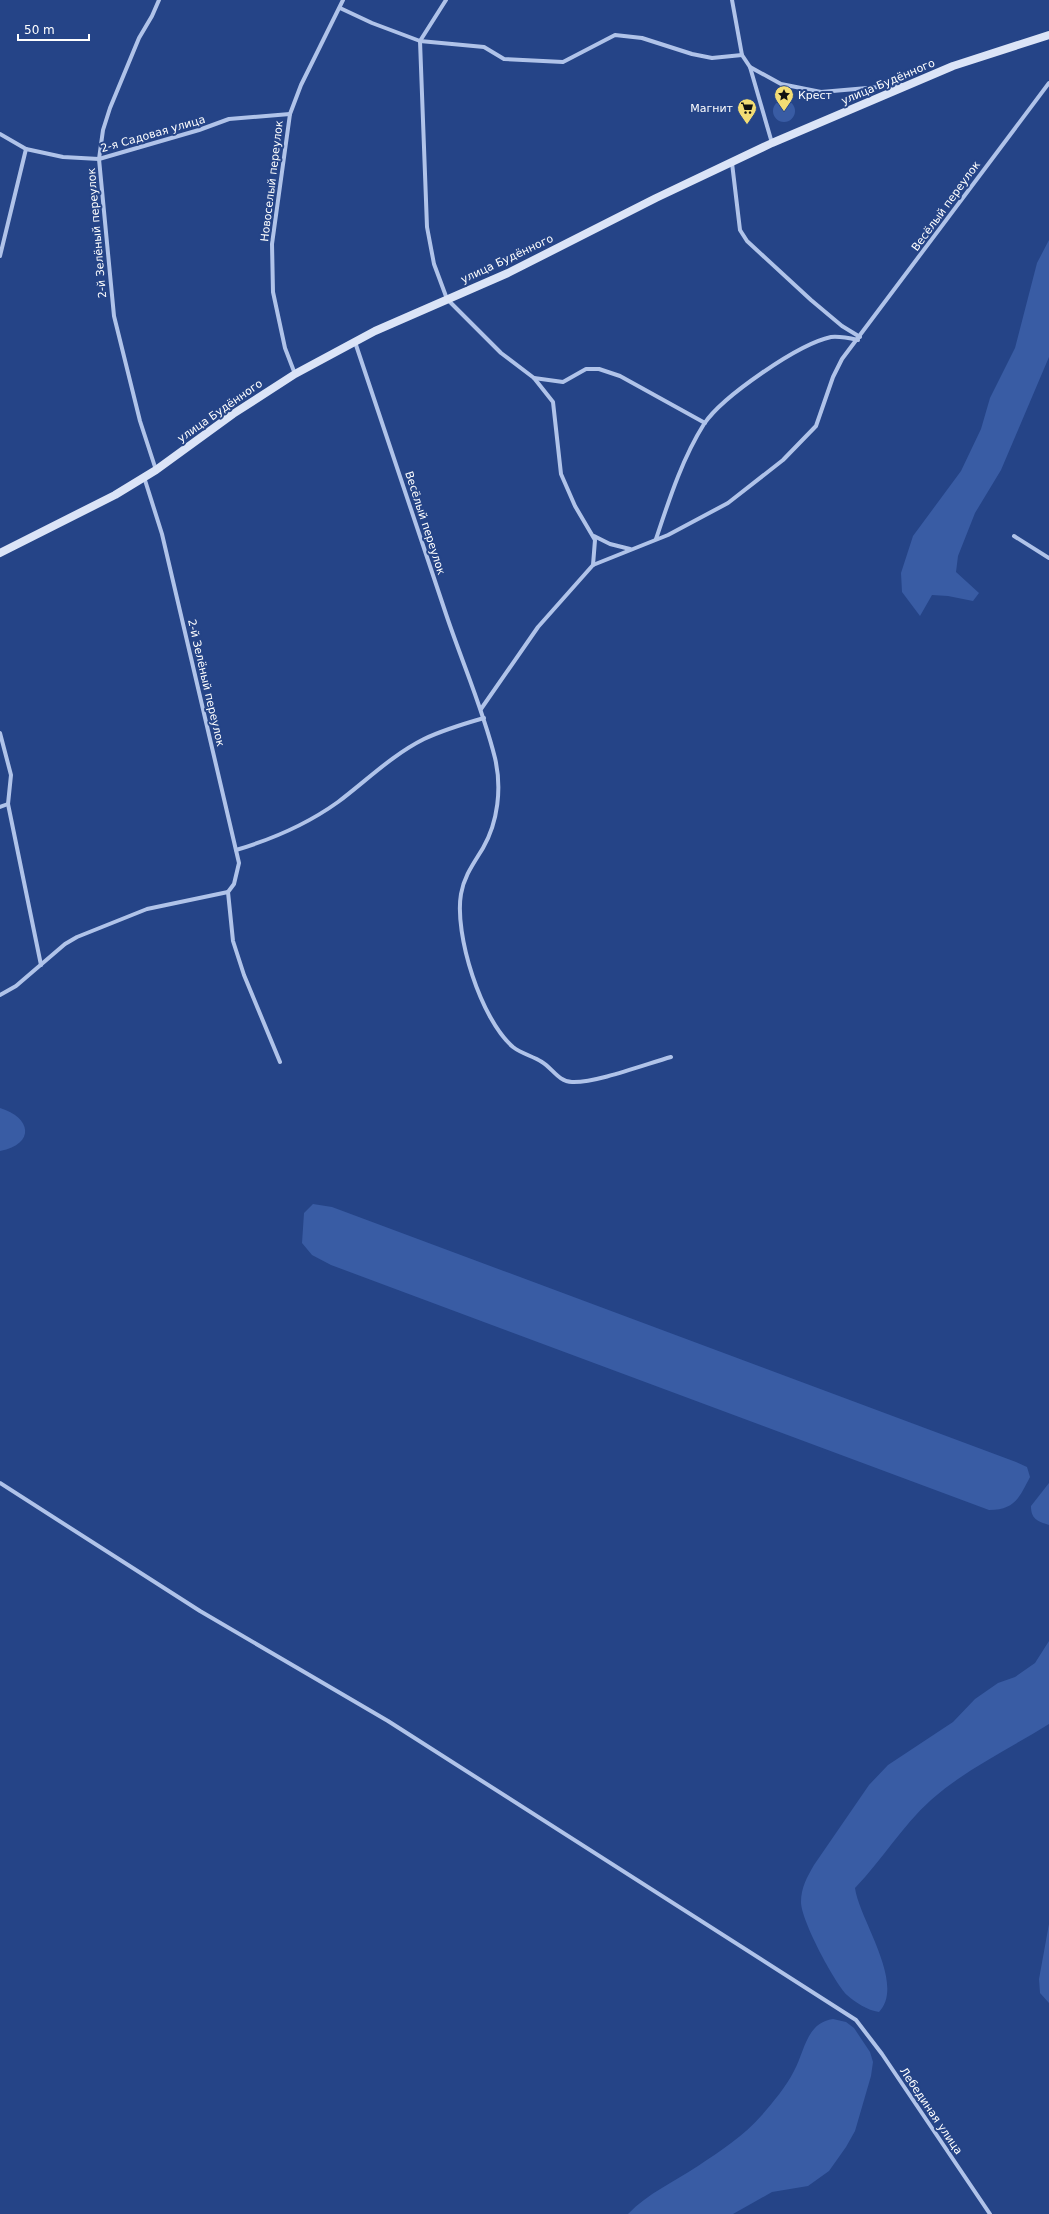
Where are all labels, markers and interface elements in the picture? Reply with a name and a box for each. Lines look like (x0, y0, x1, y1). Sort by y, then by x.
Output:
scale bar (18, 16, 89, 42)
text: 50 m (24, 23, 55, 37)
street label: улица Будённого (839, 56, 937, 108)
place icon: Крест (773, 84, 795, 112)
place label: Крест (798, 89, 833, 102)
supermarket icon: Магнит (736, 97, 758, 125)
place label: Магнит (690, 102, 734, 115)
street label: 2-я Садовая улица (99, 113, 207, 155)
street label: Новоселый переулок (258, 119, 286, 242)
street label: Весёлый переулок (909, 158, 983, 254)
street label: 2-й Зелёный переулок (85, 167, 109, 299)
street label: улица Будённого (459, 232, 556, 286)
street label: улица Будённого (175, 377, 265, 445)
street label: Весёлый переулок (402, 470, 448, 577)
street label: 2-й Зелёный переулок (185, 618, 227, 748)
street label: Лебединая улица (897, 2065, 965, 2157)

